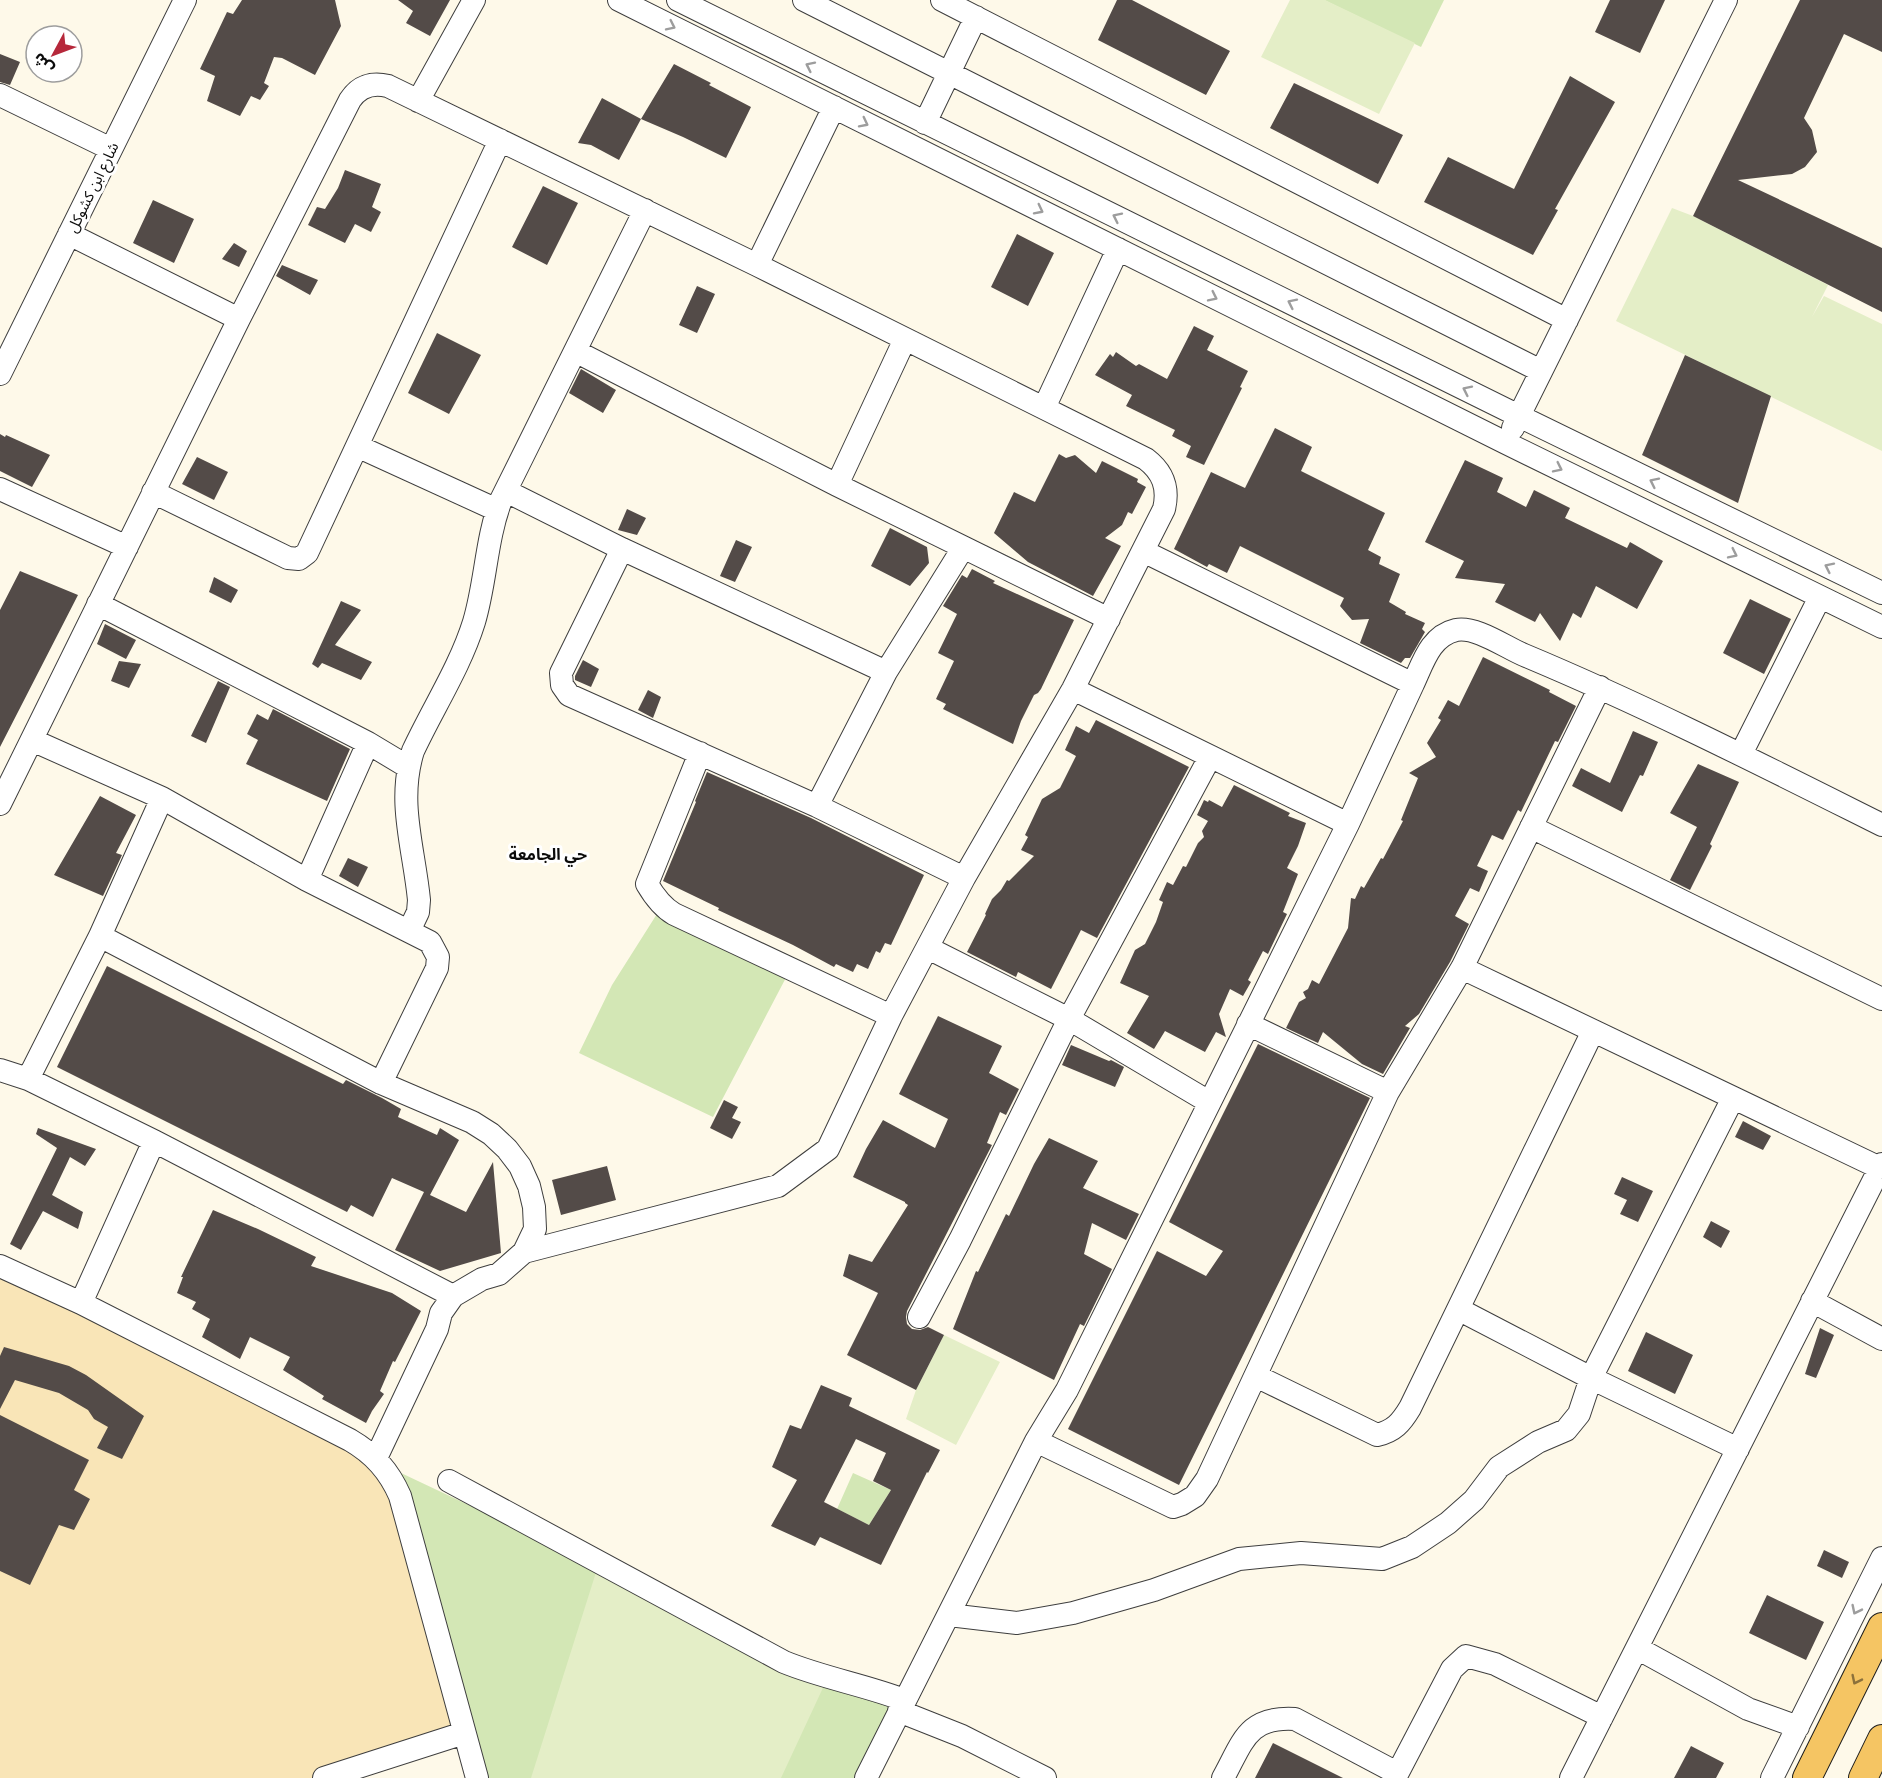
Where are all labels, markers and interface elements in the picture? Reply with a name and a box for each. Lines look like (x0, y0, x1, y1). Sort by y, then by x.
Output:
one-way arrow (665, 19, 676, 30)
north arrow (24, 24, 84, 84)
text: ش (27, 49, 57, 79)
one-way arrow (806, 61, 817, 73)
one-way arrow (858, 115, 869, 127)
street label: شارع ابن كشوكل (61, 138, 125, 237)
one-way arrow (1033, 202, 1044, 214)
one-way arrow (1113, 213, 1124, 224)
one-way arrow (1207, 290, 1218, 301)
one-way arrow (1287, 299, 1298, 311)
one-way arrow (1462, 386, 1473, 397)
one-way arrow (1552, 461, 1563, 473)
one-way arrow (1650, 477, 1661, 489)
one-way arrow (1727, 547, 1738, 559)
one-way arrow (1825, 563, 1836, 574)
district label: حي الجامعة (509, 843, 587, 867)
one-way arrow (1852, 1604, 1863, 1614)
one-way arrow (1852, 1673, 1863, 1684)

